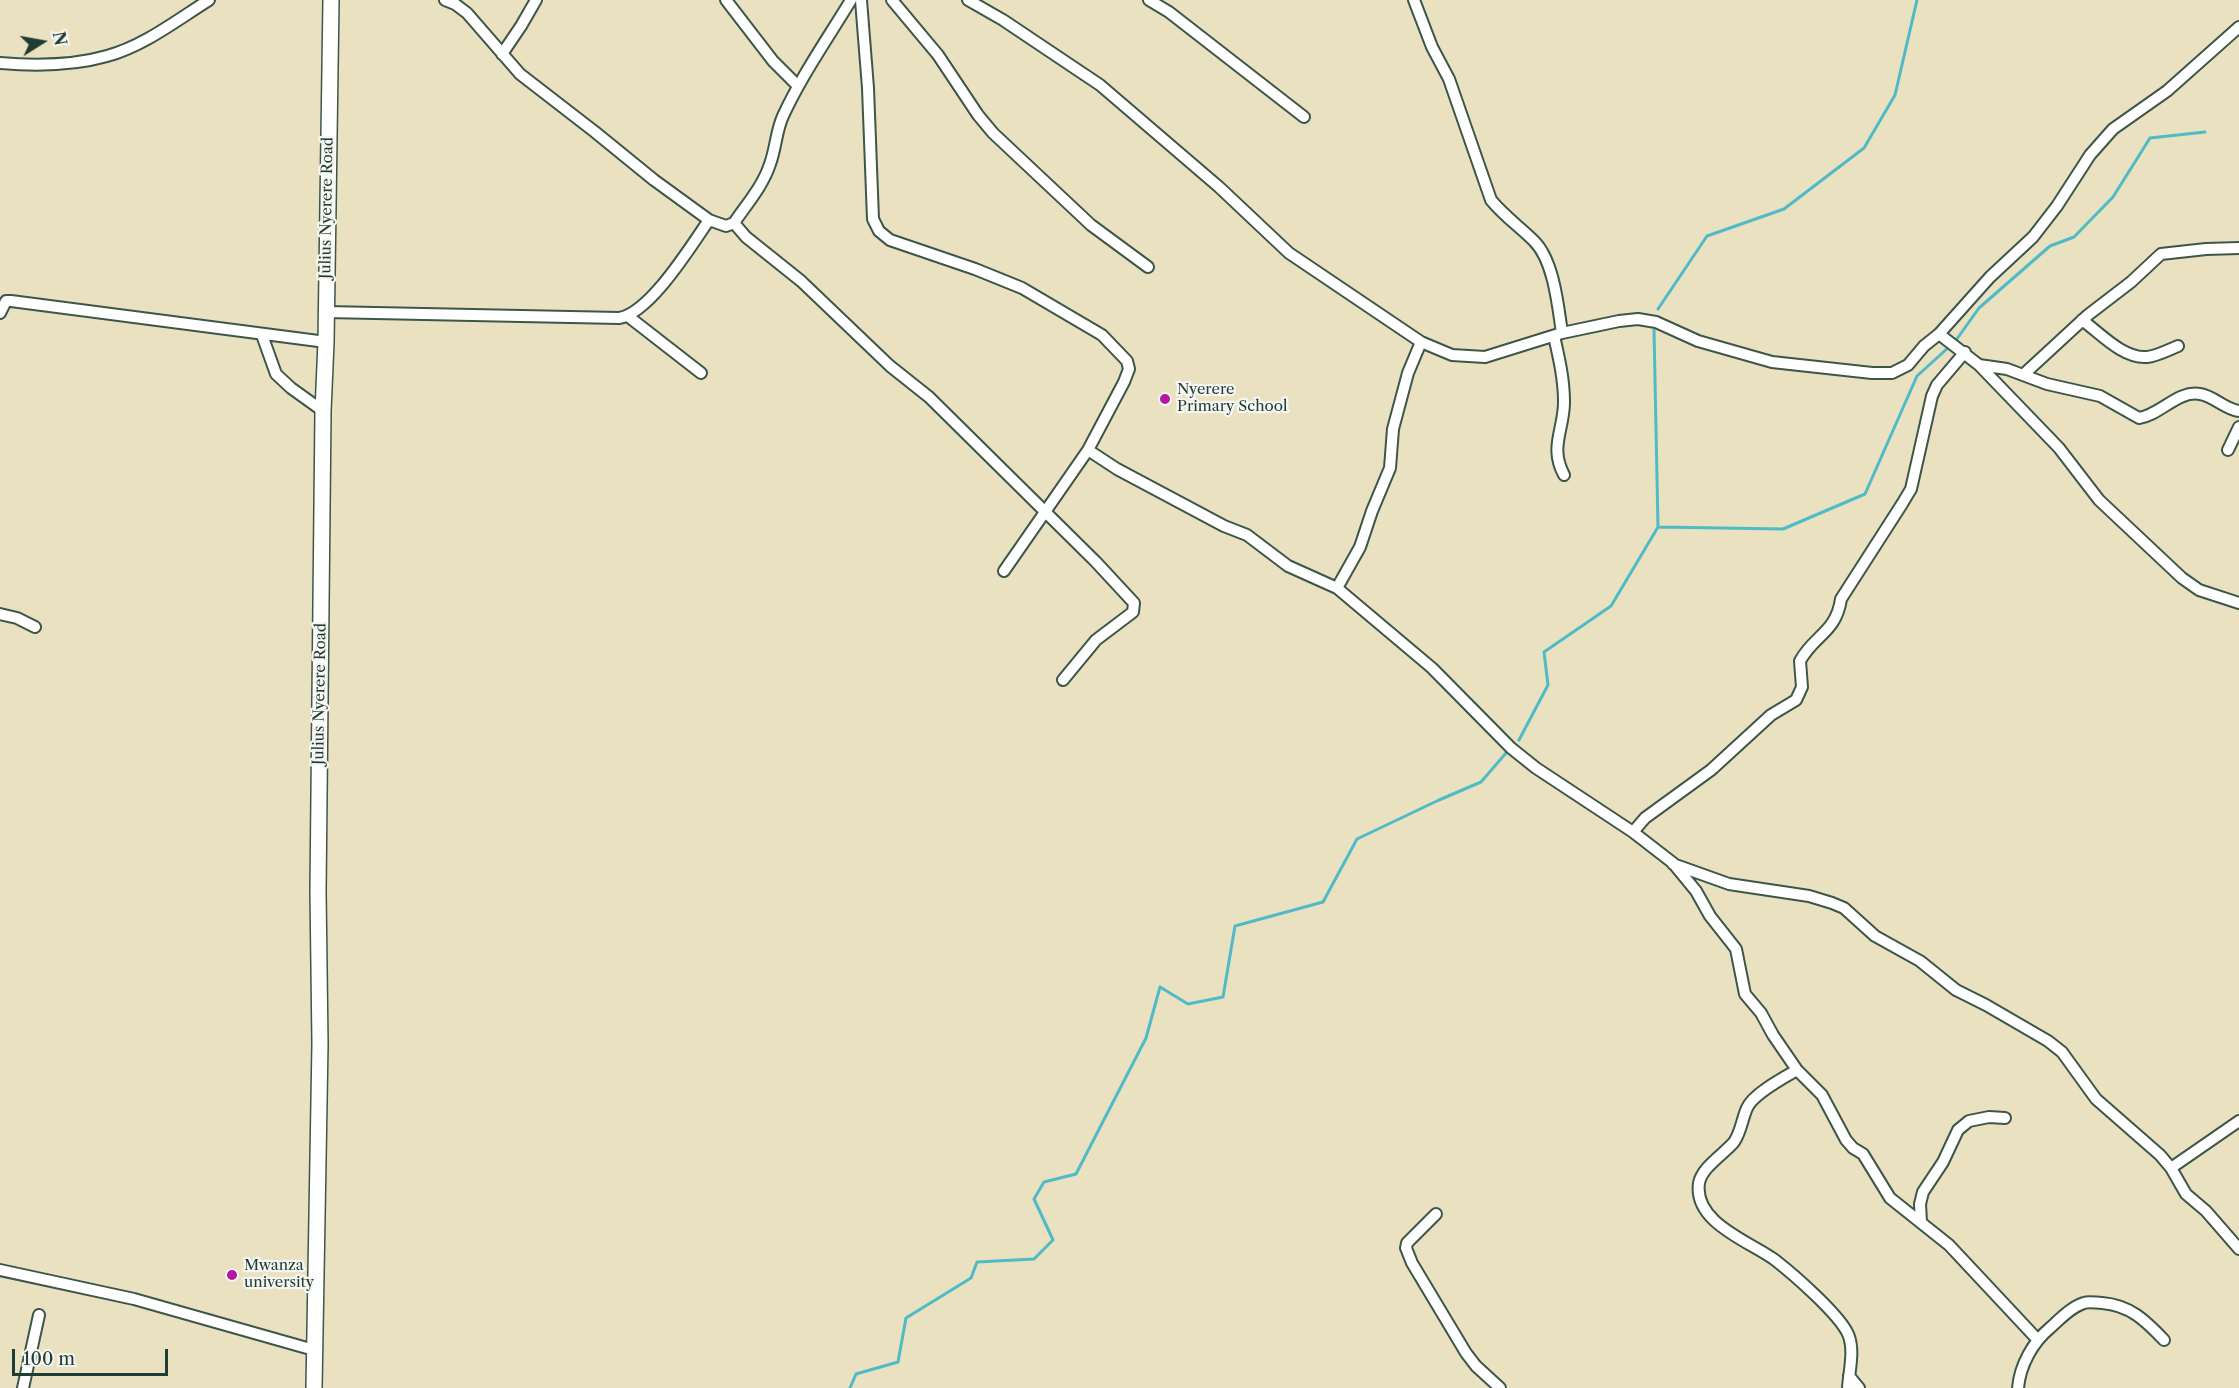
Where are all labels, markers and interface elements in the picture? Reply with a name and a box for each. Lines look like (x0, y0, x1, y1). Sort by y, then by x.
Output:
north arrow (12, 12, 72, 72)
text: N (49, 30, 71, 47)
street label: Julius Nyerere Road (317, 137, 337, 279)
place label: Nyerere Primary School (1177, 381, 1287, 416)
marker: Nyerere Primary School (1158, 392, 1172, 406)
street label: Julius Nyerere Road (310, 623, 330, 765)
place label: Mwanza university (244, 1257, 314, 1292)
marker: Mwanza university (225, 1268, 239, 1282)
scale bar (15, 1337, 171, 1375)
text: 100 m (23, 1348, 75, 1370)

